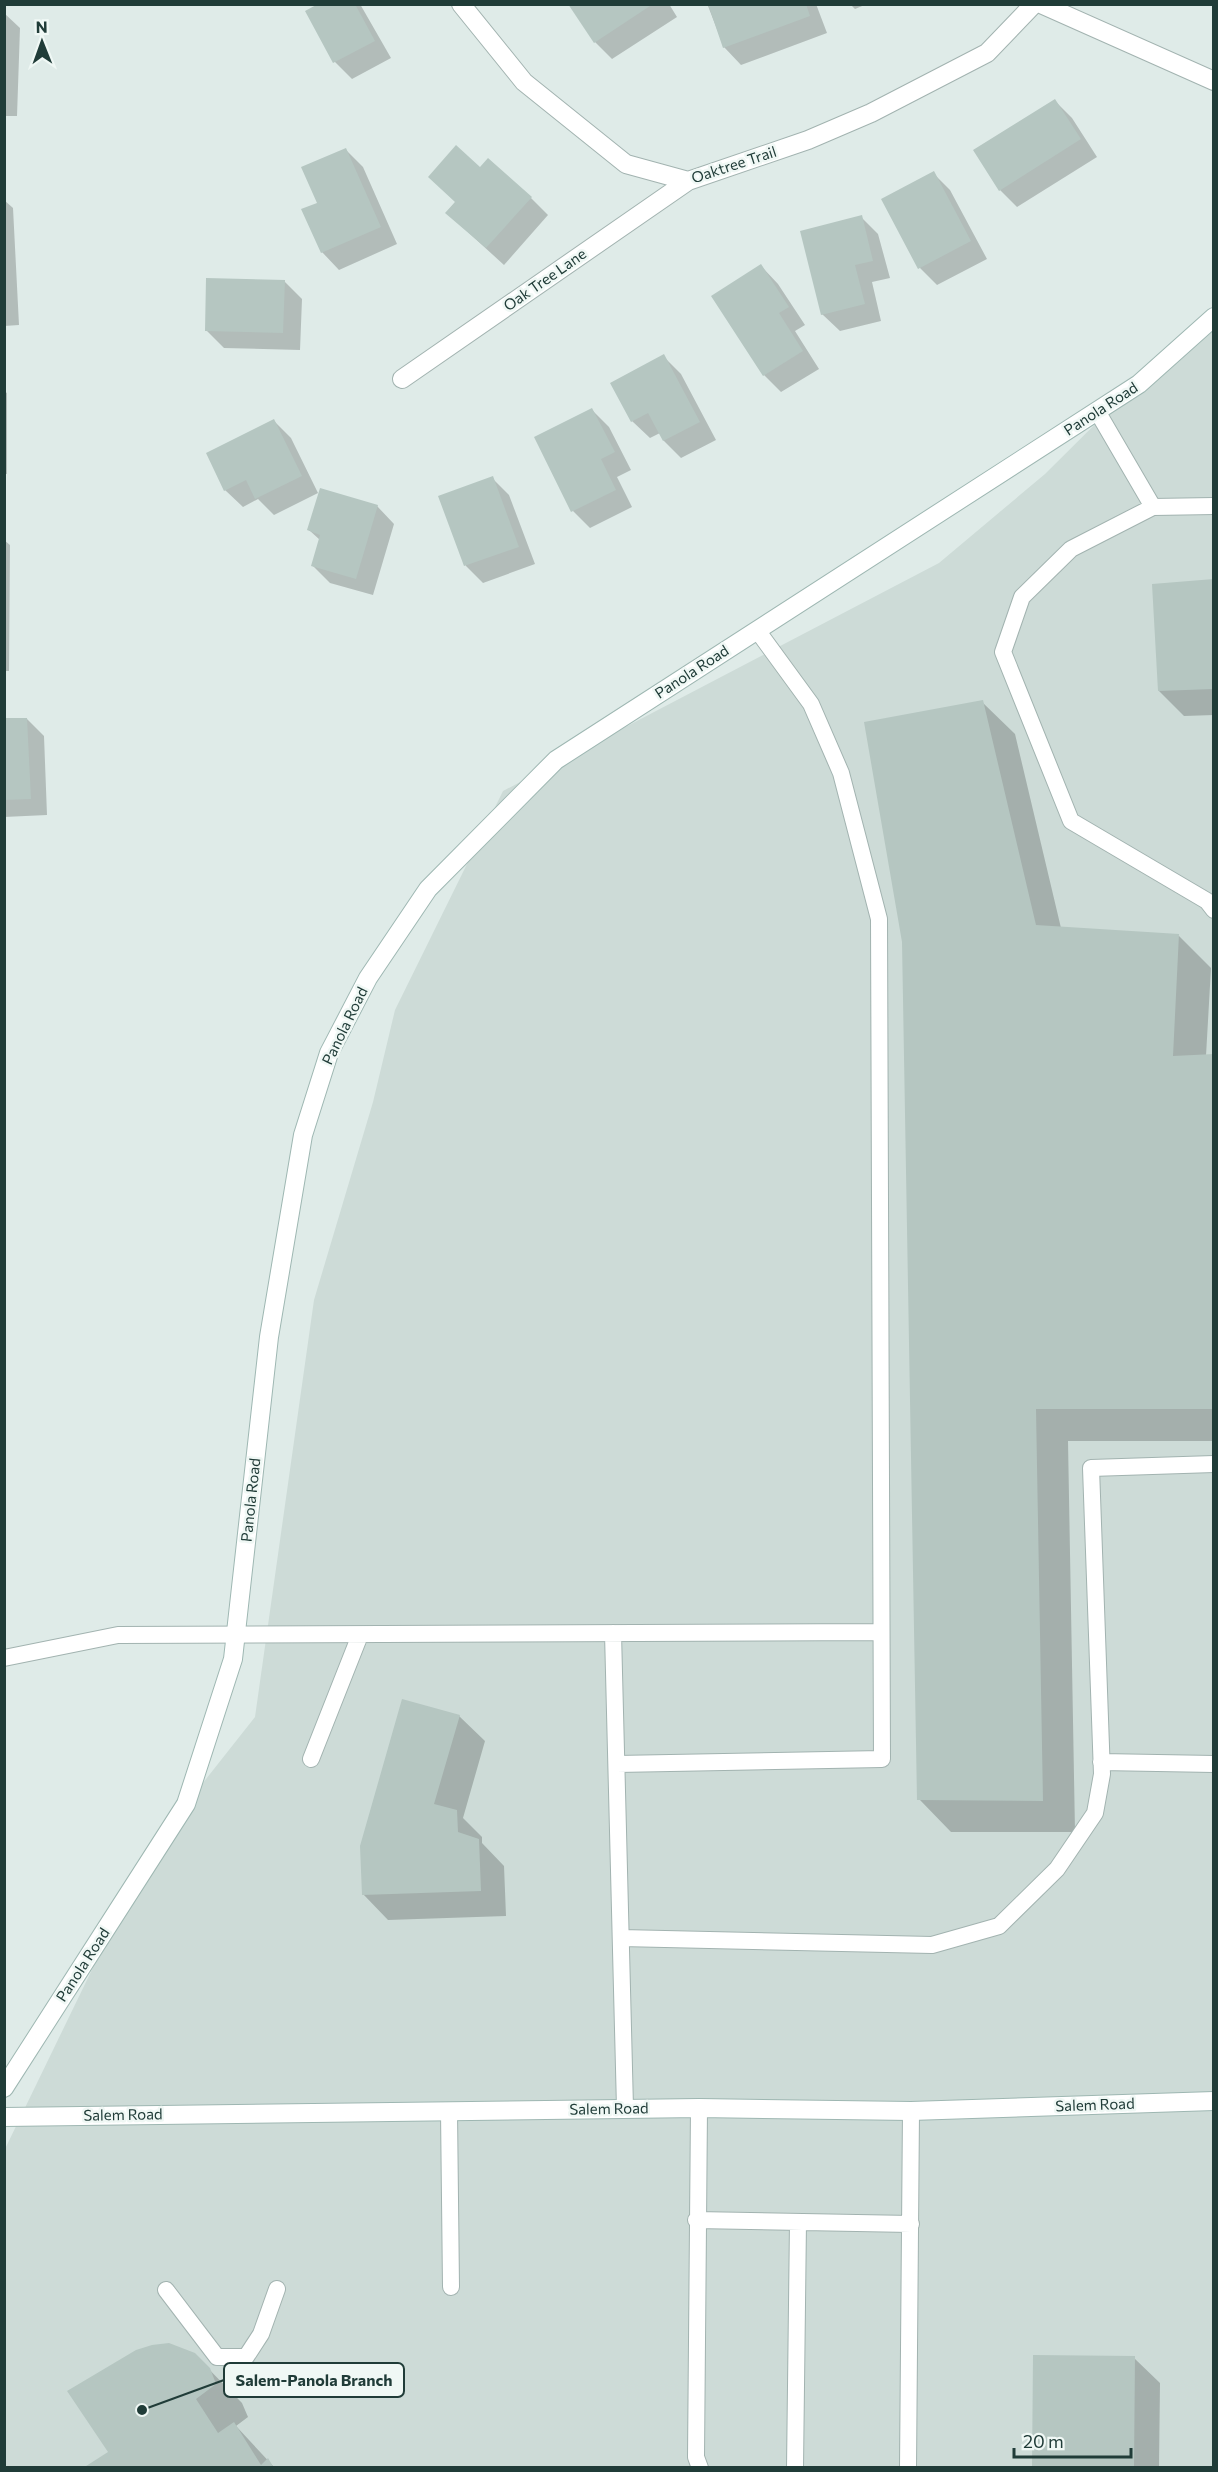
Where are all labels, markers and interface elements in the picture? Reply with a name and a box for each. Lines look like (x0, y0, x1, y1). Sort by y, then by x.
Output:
north arrow (12, 12, 72, 72)
text: N (36, 17, 48, 36)
street label: Oaktree Trail (689, 142, 779, 186)
street label: Oak Tree Lane (500, 244, 589, 314)
street label: Panola Road (1060, 378, 1141, 439)
street label: Panola Road (651, 641, 732, 702)
street label: Panola Road (318, 984, 371, 1067)
street label: Panola Road (237, 1457, 263, 1543)
street label: Panola Road (52, 1924, 113, 2005)
street label: Salem Road (1055, 2094, 1135, 2114)
street label: Salem Road (569, 2098, 649, 2118)
street label: Salem Road (83, 2104, 163, 2124)
callout: Salem-Panola Branch (224, 2363, 404, 2397)
text: Salem-Panola Branch (236, 2370, 392, 2389)
scale bar (1014, 2421, 1131, 2459)
text: 20 m (1023, 2430, 1064, 2452)

